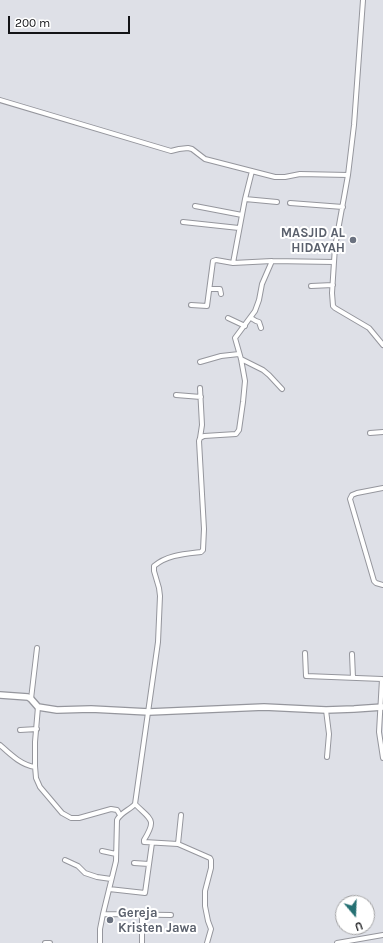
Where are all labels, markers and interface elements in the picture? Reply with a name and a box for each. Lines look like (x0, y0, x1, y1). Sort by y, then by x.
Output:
scale bar (10, 8, 132, 34)
text: 200 m (15, 16, 50, 30)
place label: MASJID AL HIDAYAH (281, 225, 345, 256)
marker: MASJID AL HIDAYAH (348, 235, 358, 245)
north arrow (335, 895, 375, 935)
place label: Gereja Kristen Jawa (118, 905, 197, 936)
marker: Gereja Kristen Jawa (105, 915, 115, 925)
text: U (353, 918, 364, 933)

